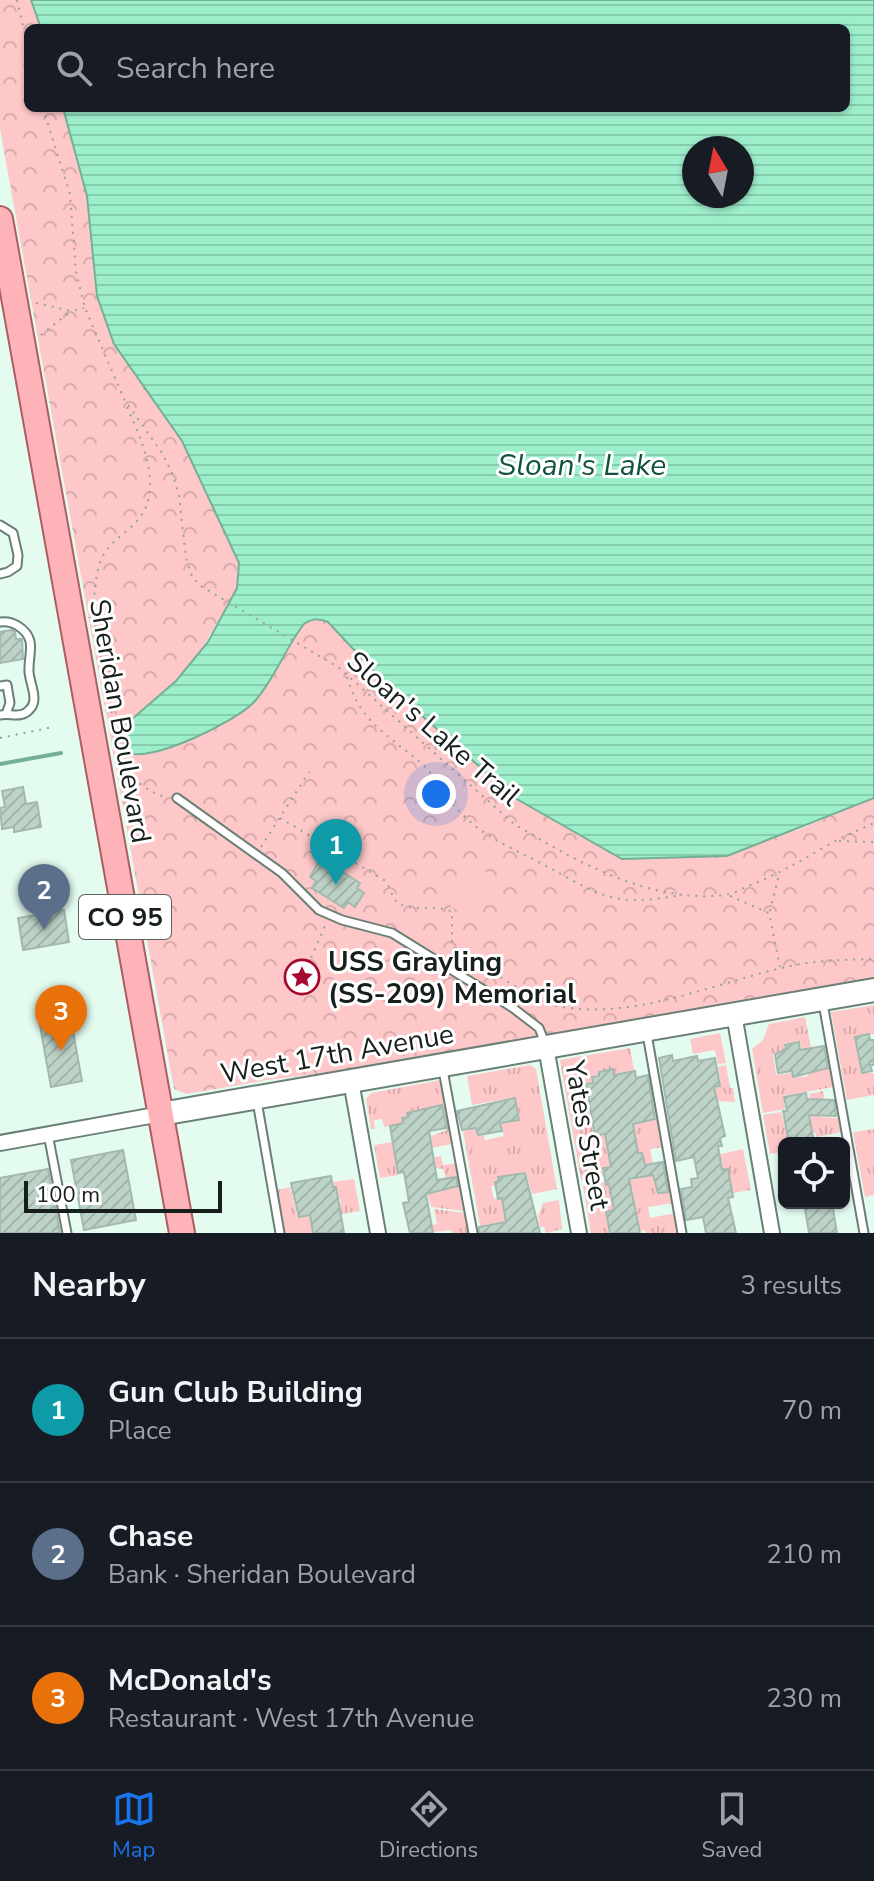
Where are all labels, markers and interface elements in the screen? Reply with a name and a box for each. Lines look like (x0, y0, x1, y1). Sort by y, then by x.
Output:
search box (24, 24, 850, 112)
icon: search (52, 46, 96, 90)
text: Search here (116, 48, 275, 89)
north arrow (682, 136, 754, 208)
water label: Sloan's Lake (498, 445, 666, 486)
street label: Sheridan Boulevard (80, 596, 160, 846)
street label: Sloan's Lake Trail (338, 643, 529, 815)
your location (416, 774, 456, 814)
pin: 1 (310, 819, 362, 885)
pin: 2 (18, 864, 70, 930)
road number: CO 95 (79, 895, 171, 939)
place label: USS Grayling (SS-209) Memorial (328, 943, 576, 1013)
place icon: USS Grayling (SS-209) Memorial (283, 958, 321, 996)
pin: 3 (35, 985, 87, 1051)
street label: West 17th Avenue (218, 1015, 457, 1093)
street label: Yates Street (555, 1057, 619, 1213)
map controls (778, 1137, 850, 1209)
button: locate (778, 1137, 850, 1209)
scale bar (24, 1177, 222, 1213)
text: 100 m (36, 1180, 100, 1210)
text: Nearby (32, 1262, 146, 1308)
text: 3 results (741, 1268, 842, 1303)
text: Gun Club Building (108, 1372, 363, 1413)
text: 1 (50, 1393, 66, 1428)
text: 70 m (782, 1393, 842, 1428)
text: Place (108, 1413, 172, 1448)
text: Chase (108, 1516, 193, 1557)
text: 2 (50, 1537, 66, 1572)
text: 210 m (766, 1537, 842, 1572)
text: Bank · Sheridan Boulevard (108, 1557, 416, 1592)
text: McDonald's (108, 1660, 272, 1701)
text: 3 (50, 1681, 66, 1716)
text: 230 m (766, 1681, 842, 1716)
text: Restaurant · West 17th Avenue (108, 1701, 474, 1736)
tab: Map (112, 1787, 156, 1865)
tab: Directions (379, 1787, 478, 1865)
tab: Saved (702, 1787, 762, 1865)

